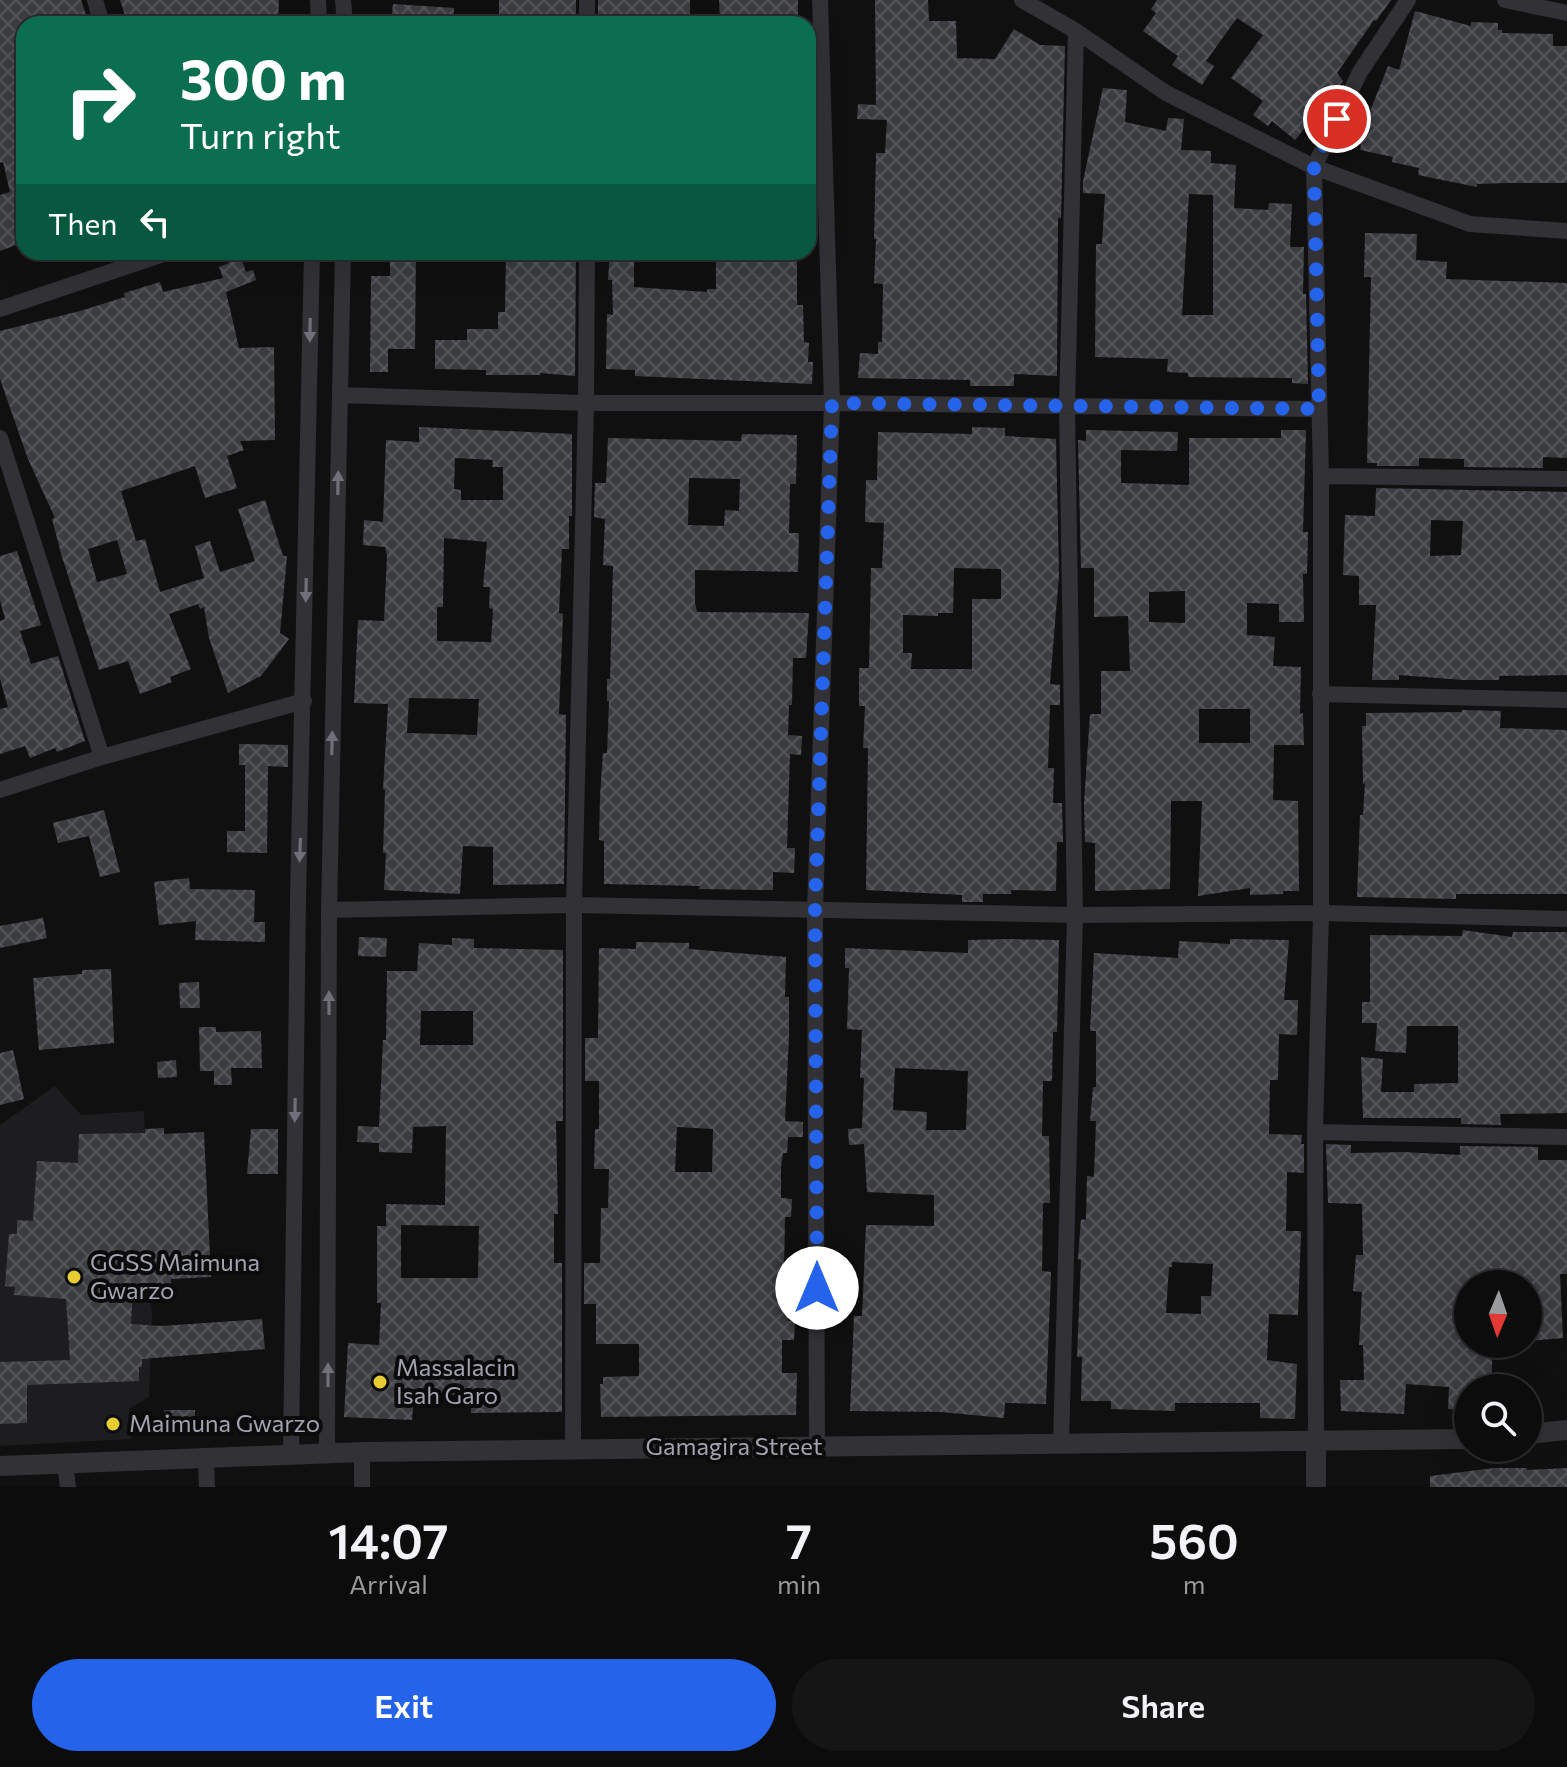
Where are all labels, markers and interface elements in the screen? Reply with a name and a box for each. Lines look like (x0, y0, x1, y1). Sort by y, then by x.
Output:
text: 300 m (180, 43, 347, 112)
icon: right (48, 48, 152, 152)
pin (1303, 85, 1371, 153)
icon: arrive (1315, 97, 1359, 141)
text: Turn right (180, 112, 341, 156)
icon: left (133, 200, 177, 244)
text: Then (48, 204, 117, 241)
one-way arrow (304, 318, 317, 343)
one-way arrow (331, 470, 344, 495)
one-way arrow (300, 578, 312, 603)
one-way arrow (325, 730, 338, 755)
one-way arrow (293, 838, 306, 863)
one-way arrow (323, 990, 335, 1015)
one-way arrow (289, 1098, 302, 1123)
position arrow (775, 1246, 859, 1330)
place label: GGSS Maimuna Gwarzo (90, 1247, 260, 1304)
marker: GGSS Maimuna Gwarzo (65, 1268, 83, 1286)
north arrow (1454, 1270, 1542, 1358)
map controls (1454, 1270, 1542, 1462)
place label: Massalacin Isah Garo (396, 1352, 516, 1409)
one-way arrow (321, 1362, 334, 1387)
marker: Massalacin Isah Garo (371, 1373, 389, 1391)
button: search (1454, 1374, 1542, 1462)
place label: Maimuna Gwarzo (129, 1408, 320, 1437)
marker: Maimuna Gwarzo (104, 1415, 122, 1433)
street label: Gamagira Street (645, 1431, 823, 1460)
text: 14:07 (328, 1510, 449, 1569)
text: 7 (786, 1510, 812, 1569)
text: 560 (1150, 1510, 1239, 1569)
text: Arrival (349, 1568, 428, 1599)
text: min (777, 1568, 821, 1599)
text: m (1183, 1568, 1205, 1599)
button: Exit (32, 1659, 776, 1751)
button: Share (792, 1659, 1535, 1751)

